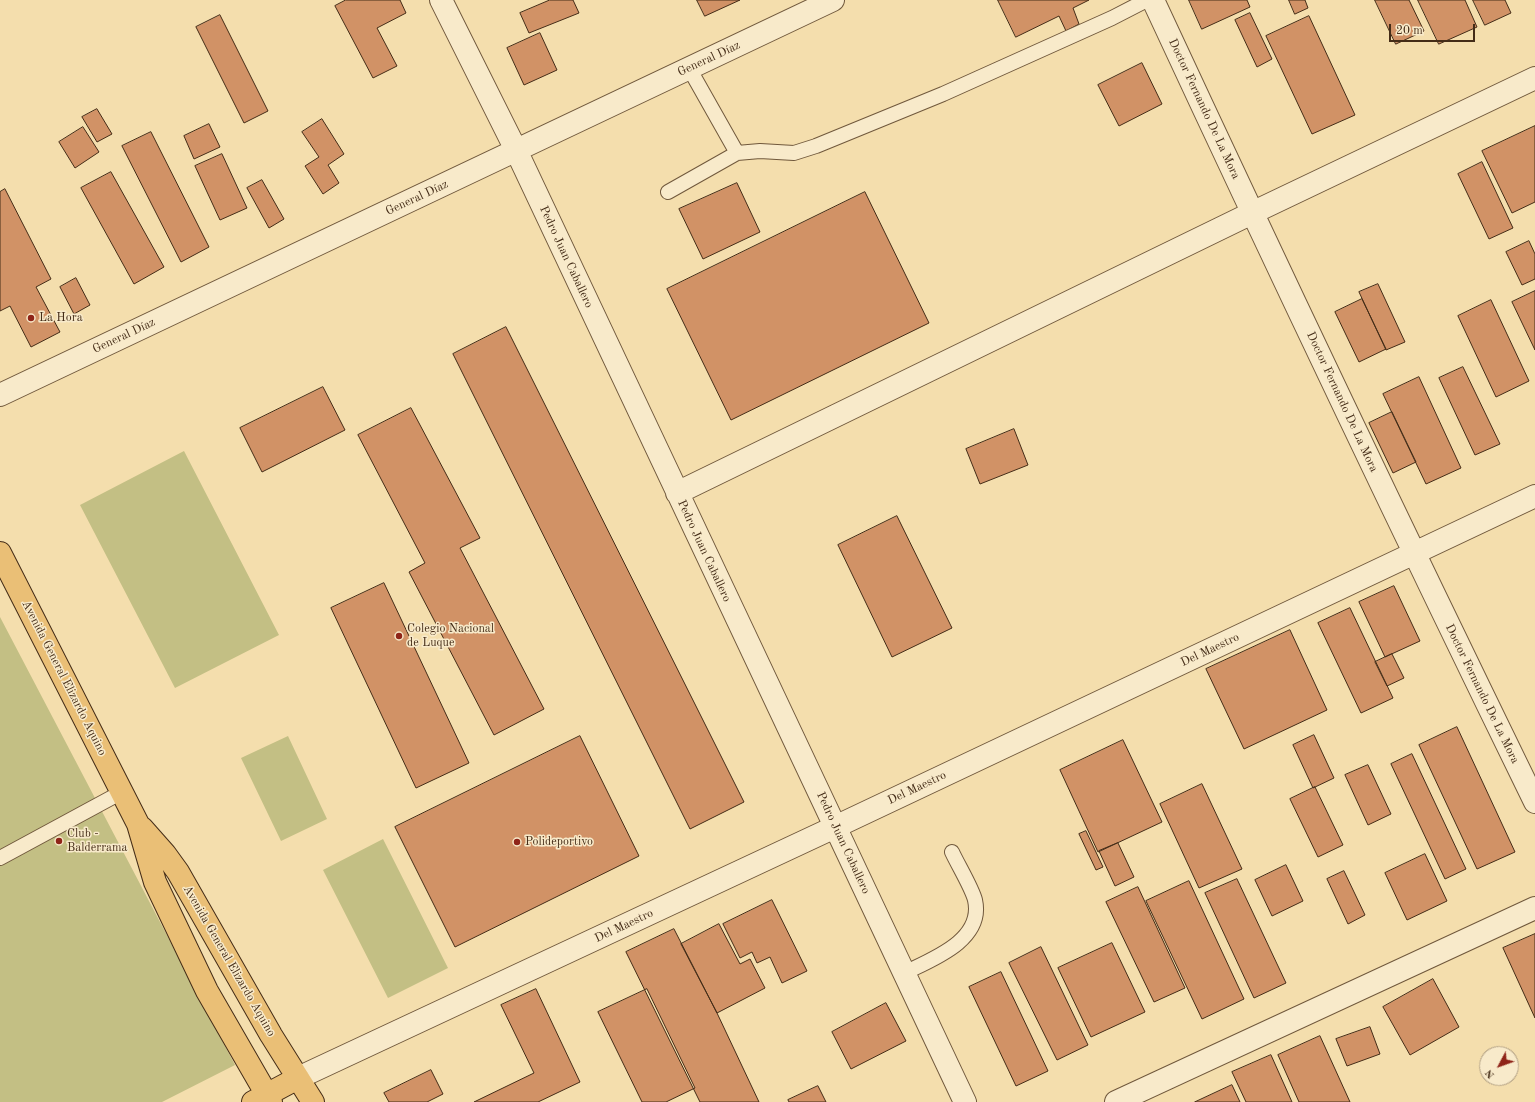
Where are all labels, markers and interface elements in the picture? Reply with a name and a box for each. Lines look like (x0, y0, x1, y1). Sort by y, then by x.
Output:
scale bar (1391, 16, 1477, 42)
text: 20 m (1396, 25, 1423, 37)
street label: Doctor Fernando De La Mora (1165, 36, 1243, 182)
street label: General Díaz (675, 38, 743, 80)
street label: General Díaz (383, 177, 451, 219)
street label: Pedro Juan Caballero (536, 204, 596, 310)
place label: La Hora (39, 311, 83, 325)
marker: La Hora (26, 313, 36, 323)
street label: General Díaz (90, 315, 158, 357)
street label: Doctor Fernando De La Mora (1303, 329, 1381, 475)
street label: Pedro Juan Caballero (674, 498, 734, 604)
street label: Avenida General Elizardo Aquino (18, 598, 110, 758)
place label: Colegio Nacional de Luque (407, 622, 494, 650)
street label: Doctor Fernando De La Mora (1442, 622, 1522, 766)
street label: Del Maestro (1178, 630, 1242, 670)
marker: Colegio Nacional de Luque (394, 631, 404, 641)
street label: Del Maestro (885, 768, 949, 808)
street label: Pedro Juan Caballero (813, 790, 873, 896)
place label: Club - Balderrama (67, 827, 127, 855)
place label: Polideportivo (525, 835, 593, 849)
marker: Club - Balderrama (54, 836, 64, 846)
marker: Polideportivo (512, 837, 522, 847)
street label: Avenida General Elizardo Aquino (180, 883, 278, 1039)
street label: Del Maestro (592, 906, 656, 946)
north arrow (1479, 1046, 1519, 1086)
text: N (1483, 1067, 1497, 1080)

